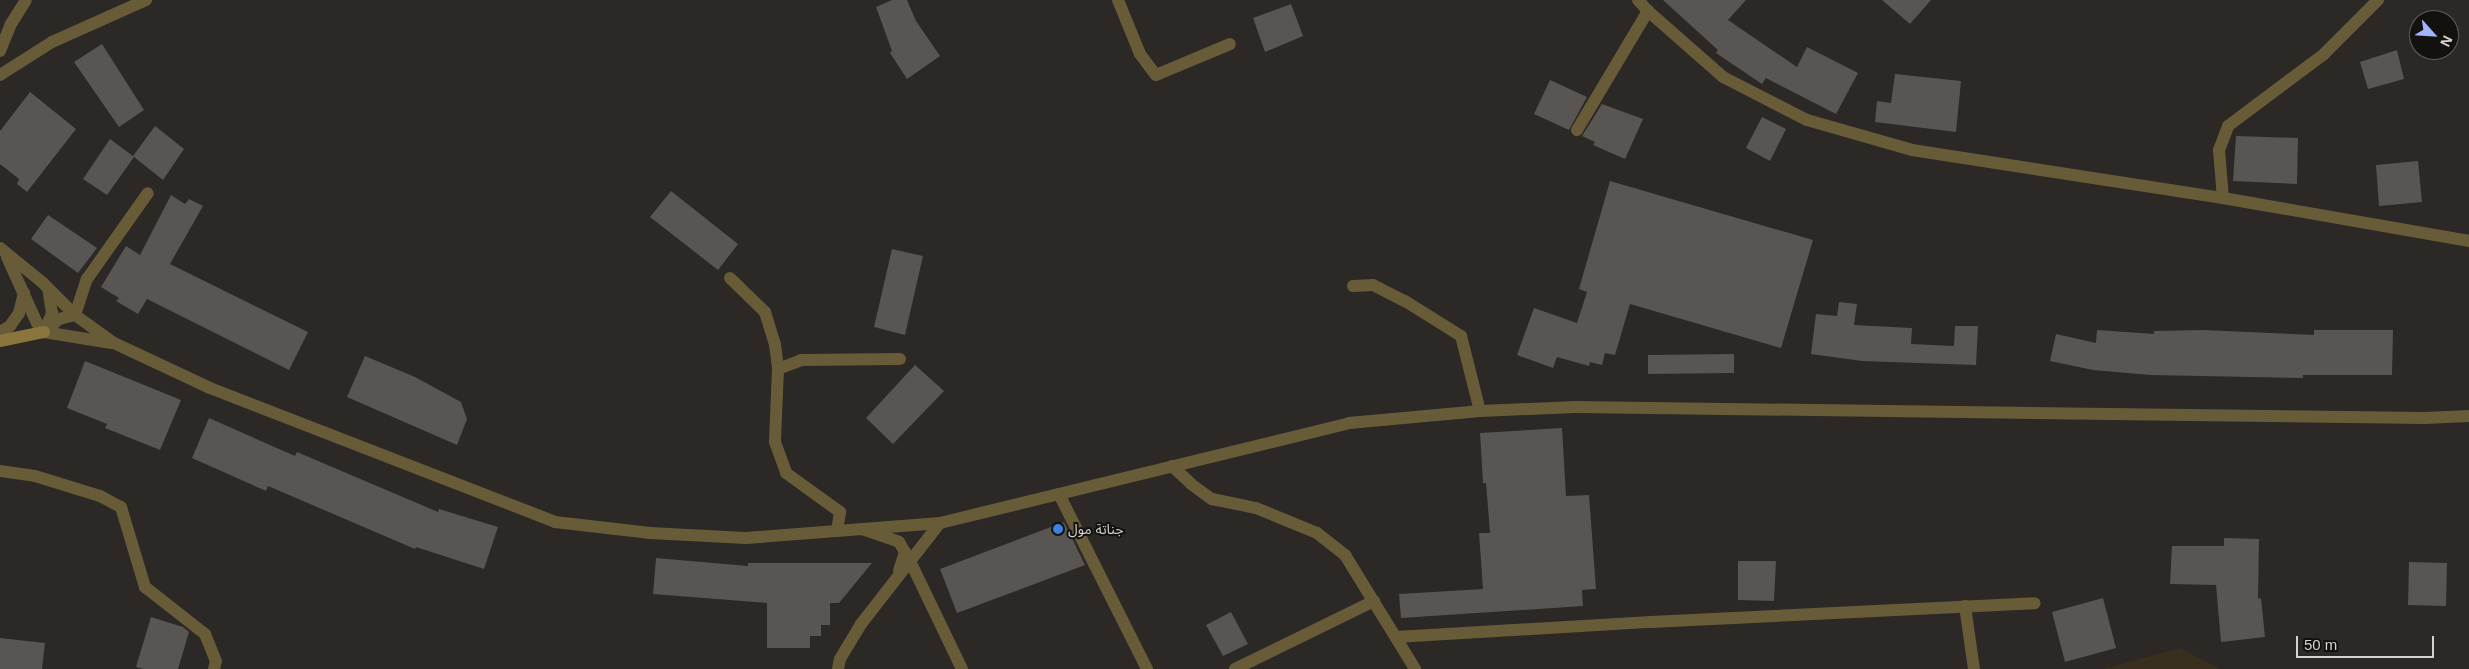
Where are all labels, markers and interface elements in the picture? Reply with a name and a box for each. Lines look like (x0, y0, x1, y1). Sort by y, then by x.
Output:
north arrow (2409, 10, 2459, 60)
text: N (2437, 33, 2456, 49)
place label: جناتة مول (1068, 521, 1124, 537)
marker: جناتة مول (1052, 523, 1064, 535)
scale bar (2299, 626, 2436, 658)
text: 50 m (2304, 636, 2337, 653)

